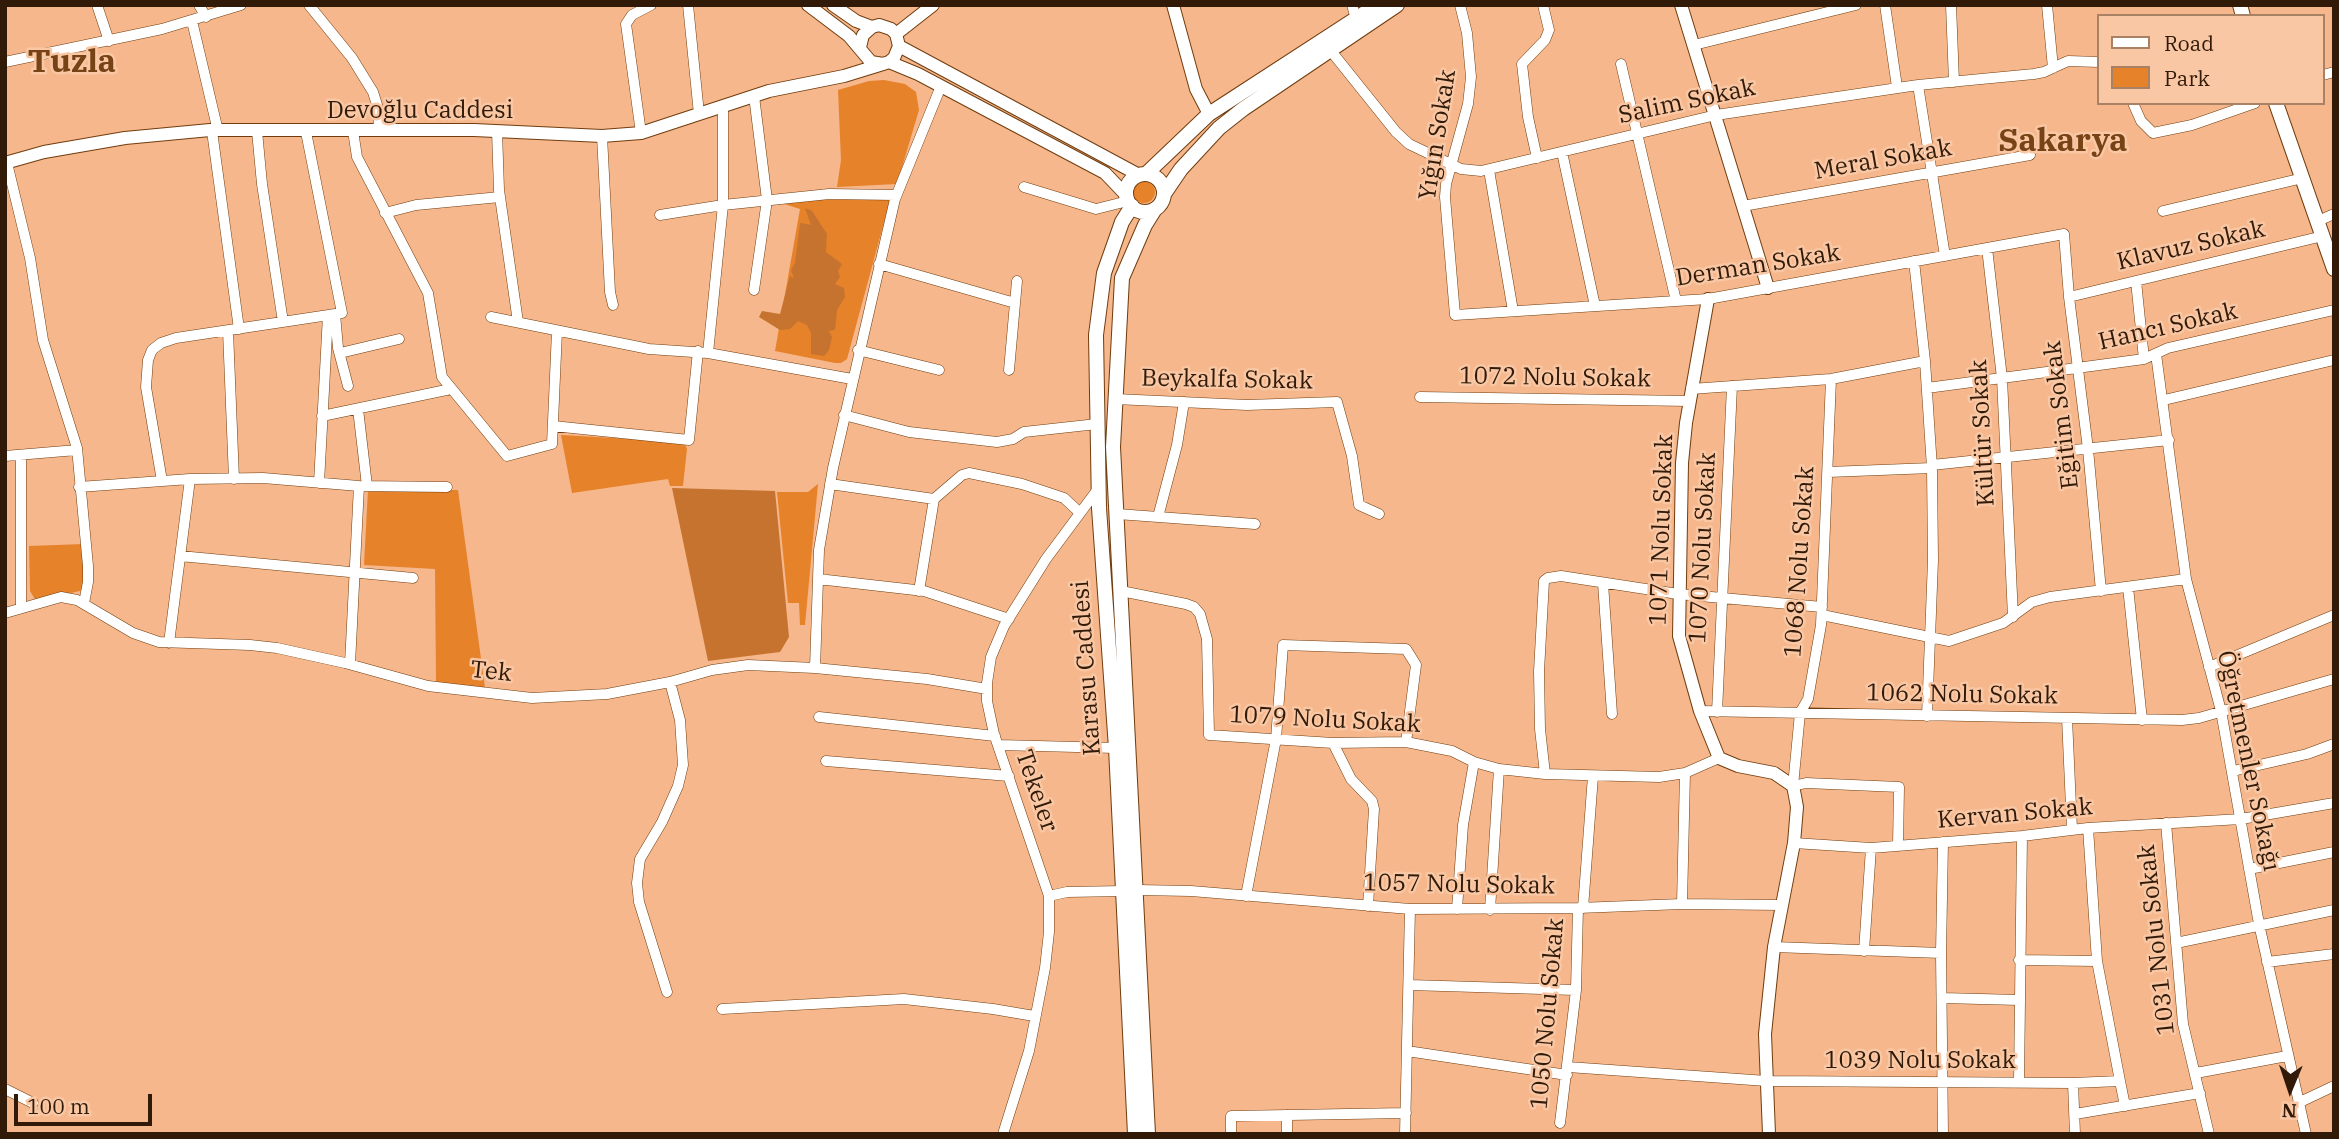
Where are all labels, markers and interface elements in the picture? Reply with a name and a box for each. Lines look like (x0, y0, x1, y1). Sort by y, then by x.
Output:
legend (2098, 14, 2325, 105)
text: Road (2164, 29, 2214, 57)
district label: Tuzla (28, 44, 116, 82)
text: Park (2164, 64, 2210, 92)
street label: Yığın Sokak (1413, 68, 1463, 202)
street label: Salim Sokak (1616, 73, 1758, 131)
street label: Devoğlu Caddesi (327, 97, 513, 125)
district label: Sakarya (1998, 123, 2128, 161)
street label: Meral Sokak (1812, 134, 1954, 186)
street label: Klavuz Sokak (2114, 215, 2268, 277)
street label: Derman Sokak (1674, 239, 1842, 293)
street label: Hancı Sokak (2096, 297, 2240, 357)
street label: Eğitim Sokak (2039, 339, 2085, 491)
street label: Kültür Sokak (1965, 359, 2001, 507)
street label: 1072 Nolu Sokak (1459, 362, 1651, 394)
street label: Beykalfa Sokak (1141, 364, 1313, 396)
street label: 1071 Nolu Sokak (1644, 434, 1680, 626)
street label: 1070 Nolu Sokak (1684, 452, 1722, 644)
street label: 1068 Nolu Sokak (1779, 465, 1821, 659)
street label: Karasu Caddesi (1067, 580, 1107, 756)
street label: Öğretmenler Sokağı (2211, 648, 2285, 874)
street label: Tek (469, 656, 513, 688)
street label: 1062 Nolu Sokak (1866, 679, 2058, 711)
street label: 1079 Nolu Sokak (1229, 701, 1421, 739)
street label: Tekeler (1009, 746, 1063, 836)
street label: Kervan Sokak (1936, 793, 2094, 835)
street label: 1031 Nolu Sokak (2133, 843, 2181, 1037)
street label: 1057 Nolu Sokak (1363, 869, 1555, 901)
street label: 1050 Nolu Sokak (1525, 917, 1571, 1111)
street label: 1039 Nolu Sokak (1824, 1047, 2016, 1075)
north arrow (2255, 1055, 2325, 1125)
scale bar (18, 1080, 156, 1124)
text: 100 m (27, 1092, 90, 1120)
text: N (2281, 1099, 2297, 1123)

